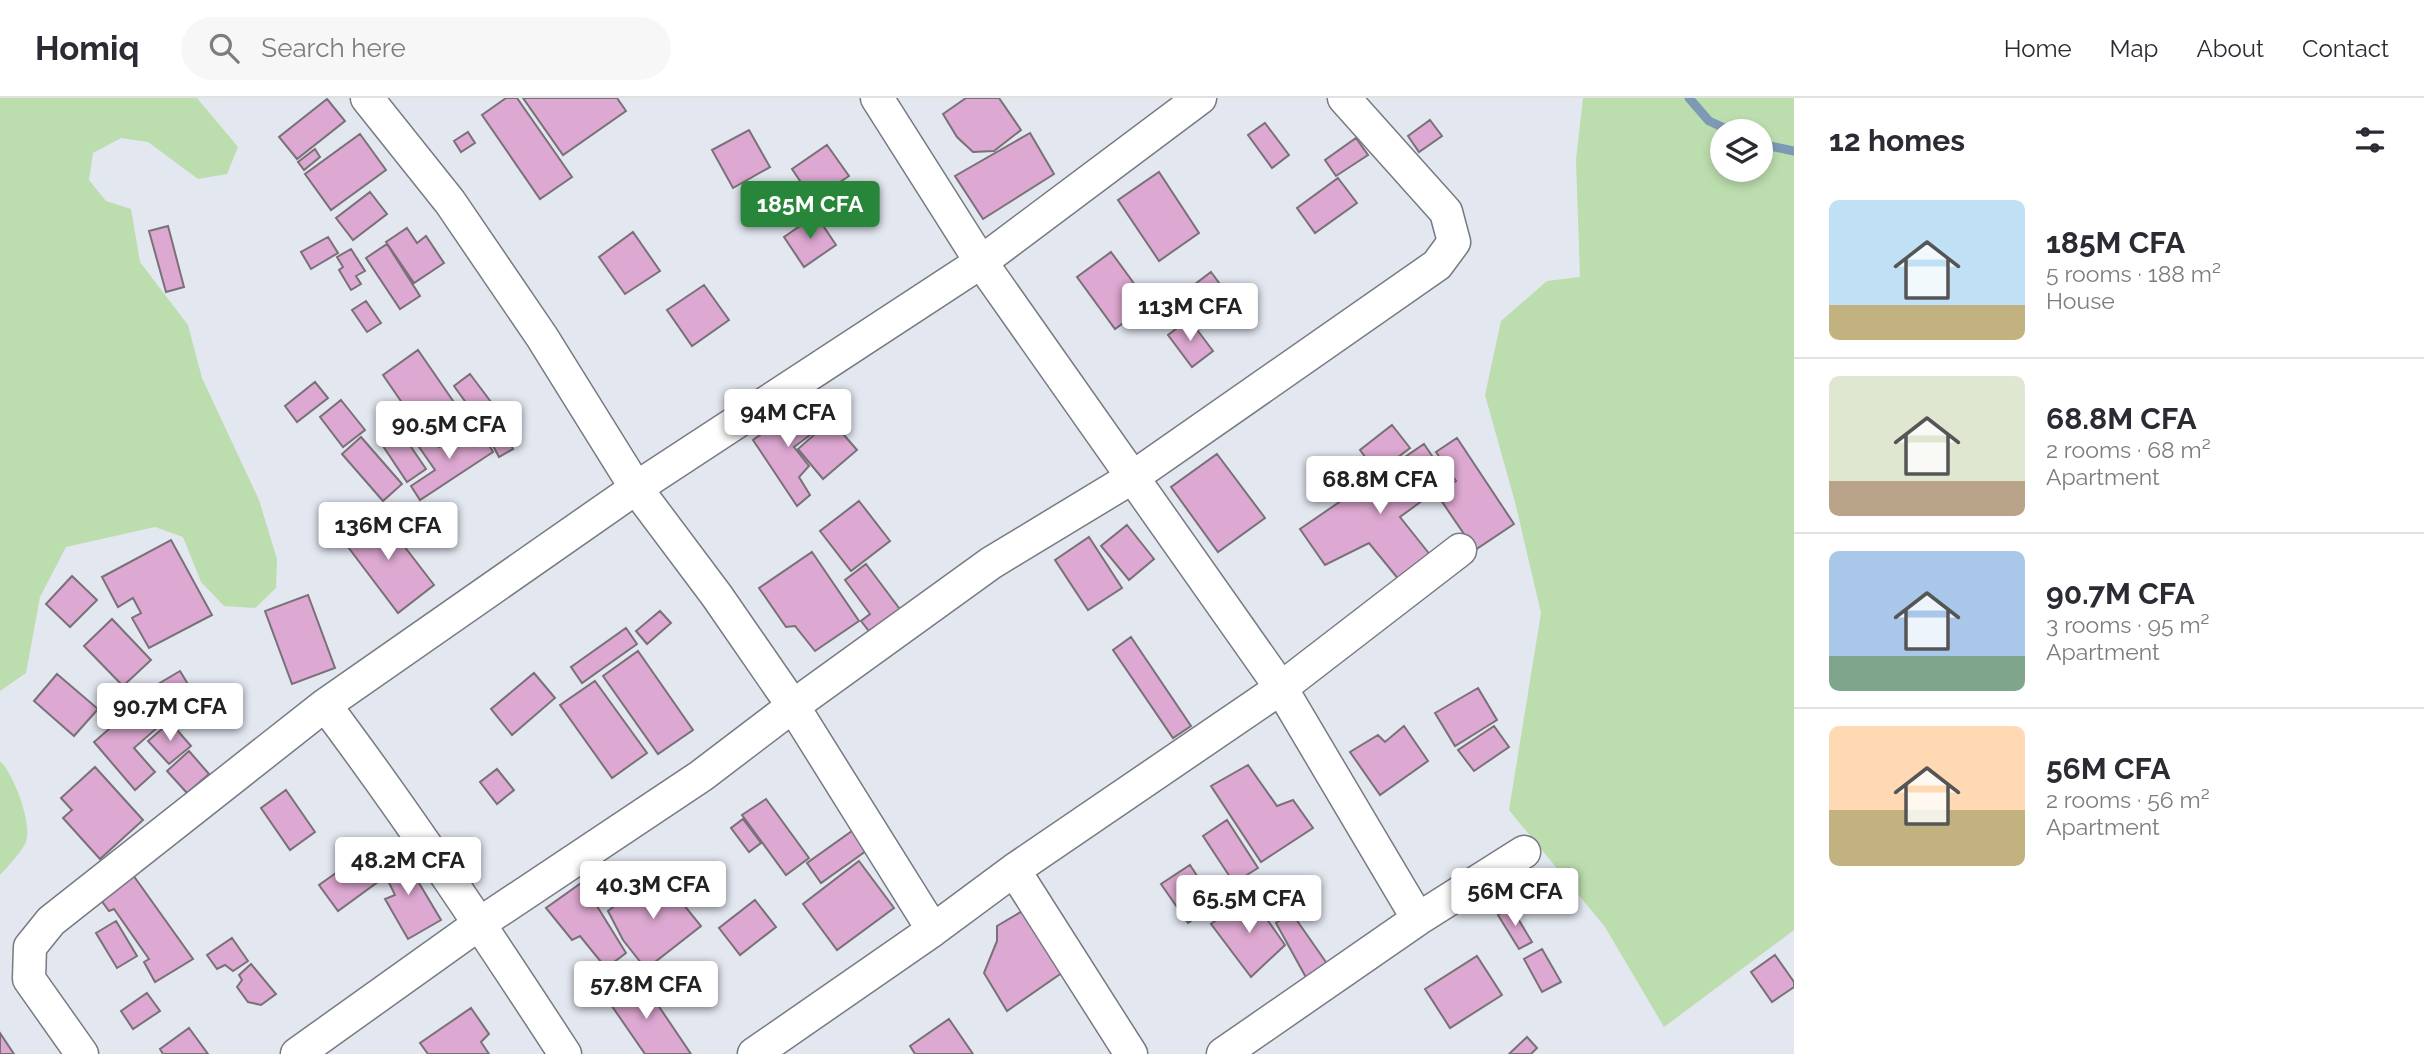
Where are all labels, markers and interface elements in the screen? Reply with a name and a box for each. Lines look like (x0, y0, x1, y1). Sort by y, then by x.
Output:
search box (181, 17, 671, 80)
text: Homiq (35, 29, 139, 68)
icon: search (205, 29, 243, 67)
text: Search here (261, 33, 406, 63)
text: Home (2004, 34, 2072, 63)
text: Map (2110, 34, 2158, 63)
text: About (2196, 34, 2264, 63)
text: Contact (2302, 34, 2389, 63)
map controls (1710, 119, 1773, 182)
button: layers (1710, 119, 1773, 182)
icon: filters (2351, 121, 2389, 159)
text: 12 homes (1829, 123, 1965, 158)
pin: 185M CFA (738, 181, 882, 241)
text: 185M CFA (757, 190, 863, 217)
text: 185M CFA (2046, 225, 2185, 260)
icon: home (1885, 228, 1969, 312)
text: 5 rooms · 188 m² (2046, 260, 2221, 287)
pin: 113M CFA (1118, 284, 1262, 343)
text: House (2046, 287, 2115, 314)
text: 113M CFA (1138, 292, 1242, 319)
pin: 94M CFA (723, 390, 853, 449)
text: 94M CFA (740, 398, 836, 425)
text: 68.8M CFA (2046, 401, 2197, 436)
pin: 90.5M CFA (369, 402, 529, 461)
icon: home (1885, 404, 1969, 488)
text: 90.5M CFA (392, 410, 506, 437)
text: 2 rooms · 68 m² (2046, 436, 2211, 463)
pin: 68.8M CFA (1300, 456, 1460, 516)
text: Apartment (2046, 463, 2160, 490)
text: 68.8M CFA (1322, 465, 1438, 492)
pin: 136M CFA (316, 503, 460, 562)
text: 136M CFA (335, 511, 441, 538)
text: 90.7M CFA (2046, 576, 2195, 611)
icon: home (1885, 579, 1969, 663)
text: 3 rooms · 95 m² (2046, 611, 2209, 638)
text: Apartment (2046, 638, 2160, 665)
pin: 90.7M CFA (90, 684, 250, 743)
text: 90.7M CFA (113, 692, 227, 719)
text: 56M CFA (2046, 751, 2170, 786)
icon: home (1885, 754, 1969, 838)
text: 2 rooms · 56 m² (2046, 786, 2210, 813)
text: Apartment (2046, 813, 2160, 840)
pin: 48.2M CFA (328, 838, 488, 897)
text: 48.2M CFA (351, 846, 465, 873)
pin: 40.3M CFA (573, 862, 733, 921)
pin: 56M CFA (1450, 868, 1580, 928)
text: 40.3M CFA (596, 870, 710, 897)
pin: 65.5M CFA (1169, 876, 1329, 935)
text: 56M CFA (1467, 877, 1563, 904)
text: 65.5M CFA (1192, 884, 1306, 911)
pin: 57.8M CFA (566, 962, 726, 1021)
text: 57.8M CFA (590, 970, 702, 997)

